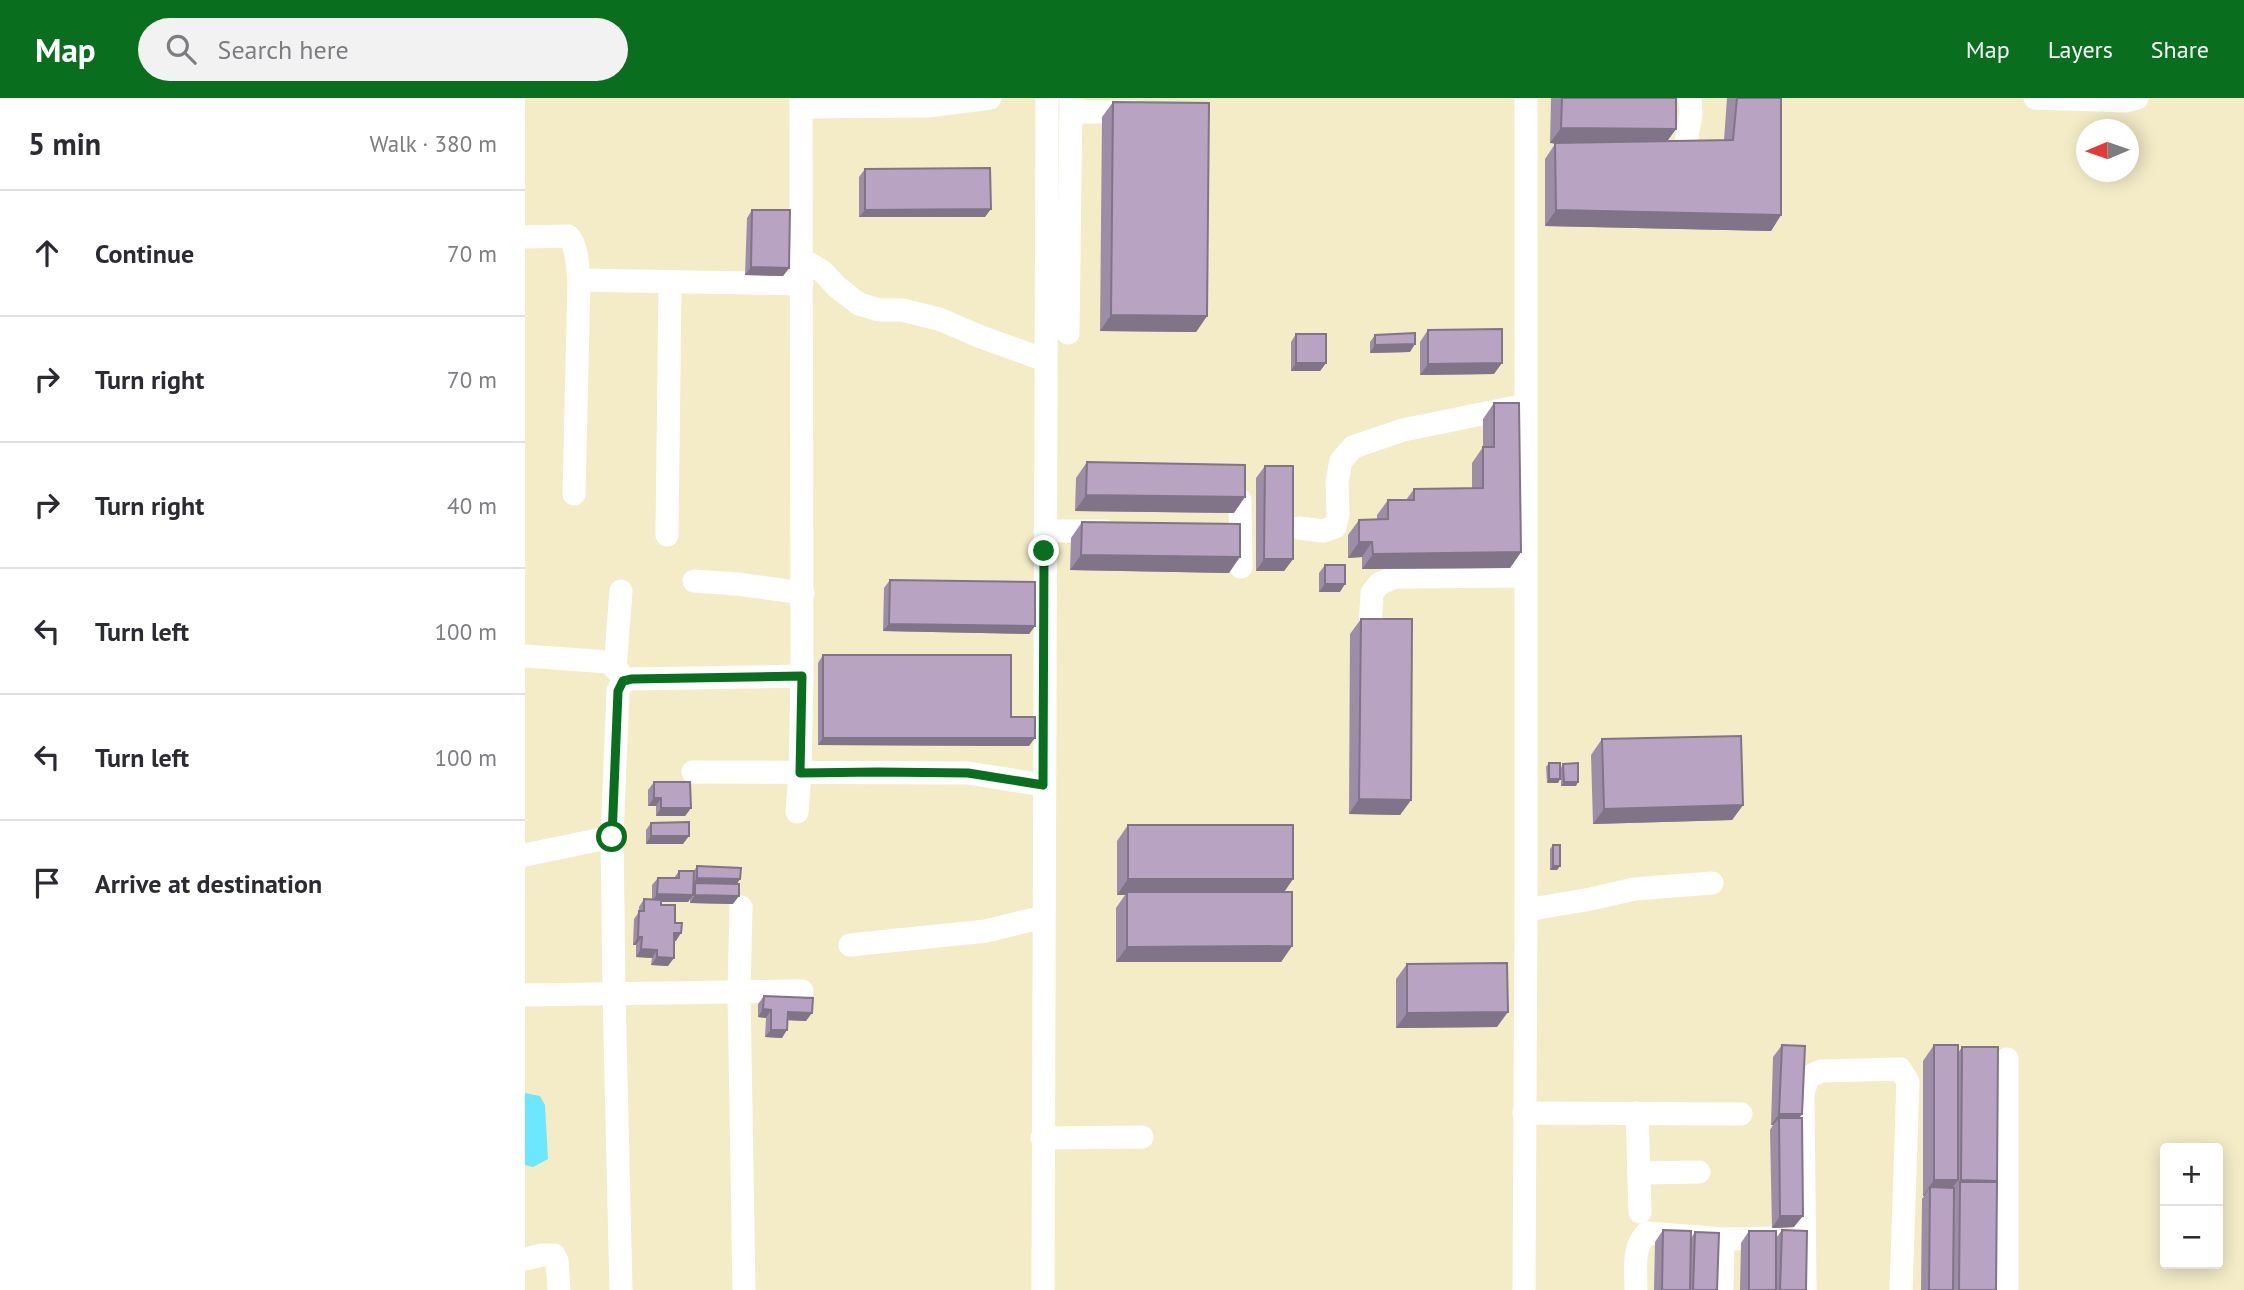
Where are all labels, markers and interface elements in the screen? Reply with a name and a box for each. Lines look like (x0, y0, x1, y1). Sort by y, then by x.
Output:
search box (138, 18, 628, 81)
text: Map (35, 28, 96, 71)
icon: search (162, 30, 200, 68)
text: Search here (218, 33, 349, 66)
text: Map (1966, 34, 2010, 65)
text: Layers (2048, 34, 2113, 65)
text: Share (2151, 34, 2209, 65)
north arrow (2076, 119, 2139, 182)
text: 5 min (28, 124, 101, 163)
text: Walk · 380 m (370, 129, 497, 158)
icon: ahead (28, 234, 66, 272)
text: Continue (95, 237, 194, 270)
text: 70 m (447, 239, 497, 268)
icon: right (28, 360, 66, 398)
text: Turn right (95, 363, 204, 396)
text: 70 m (447, 365, 497, 394)
icon: right (28, 486, 66, 524)
text: Turn right (95, 489, 204, 522)
text: 40 m (447, 491, 497, 520)
route end (1028, 535, 1059, 566)
icon: left (28, 612, 66, 650)
text: Turn left (95, 615, 189, 648)
text: 100 m (435, 617, 497, 646)
icon: left (28, 738, 66, 776)
text: Turn left (95, 741, 189, 774)
text: 100 m (435, 743, 497, 772)
route start (596, 821, 627, 852)
icon: arrive (28, 864, 66, 902)
text: Arrive at destination (95, 867, 322, 900)
map controls (2160, 1143, 2223, 1269)
button: + (2160, 1143, 2223, 1206)
button: − (2160, 1206, 2223, 1269)

